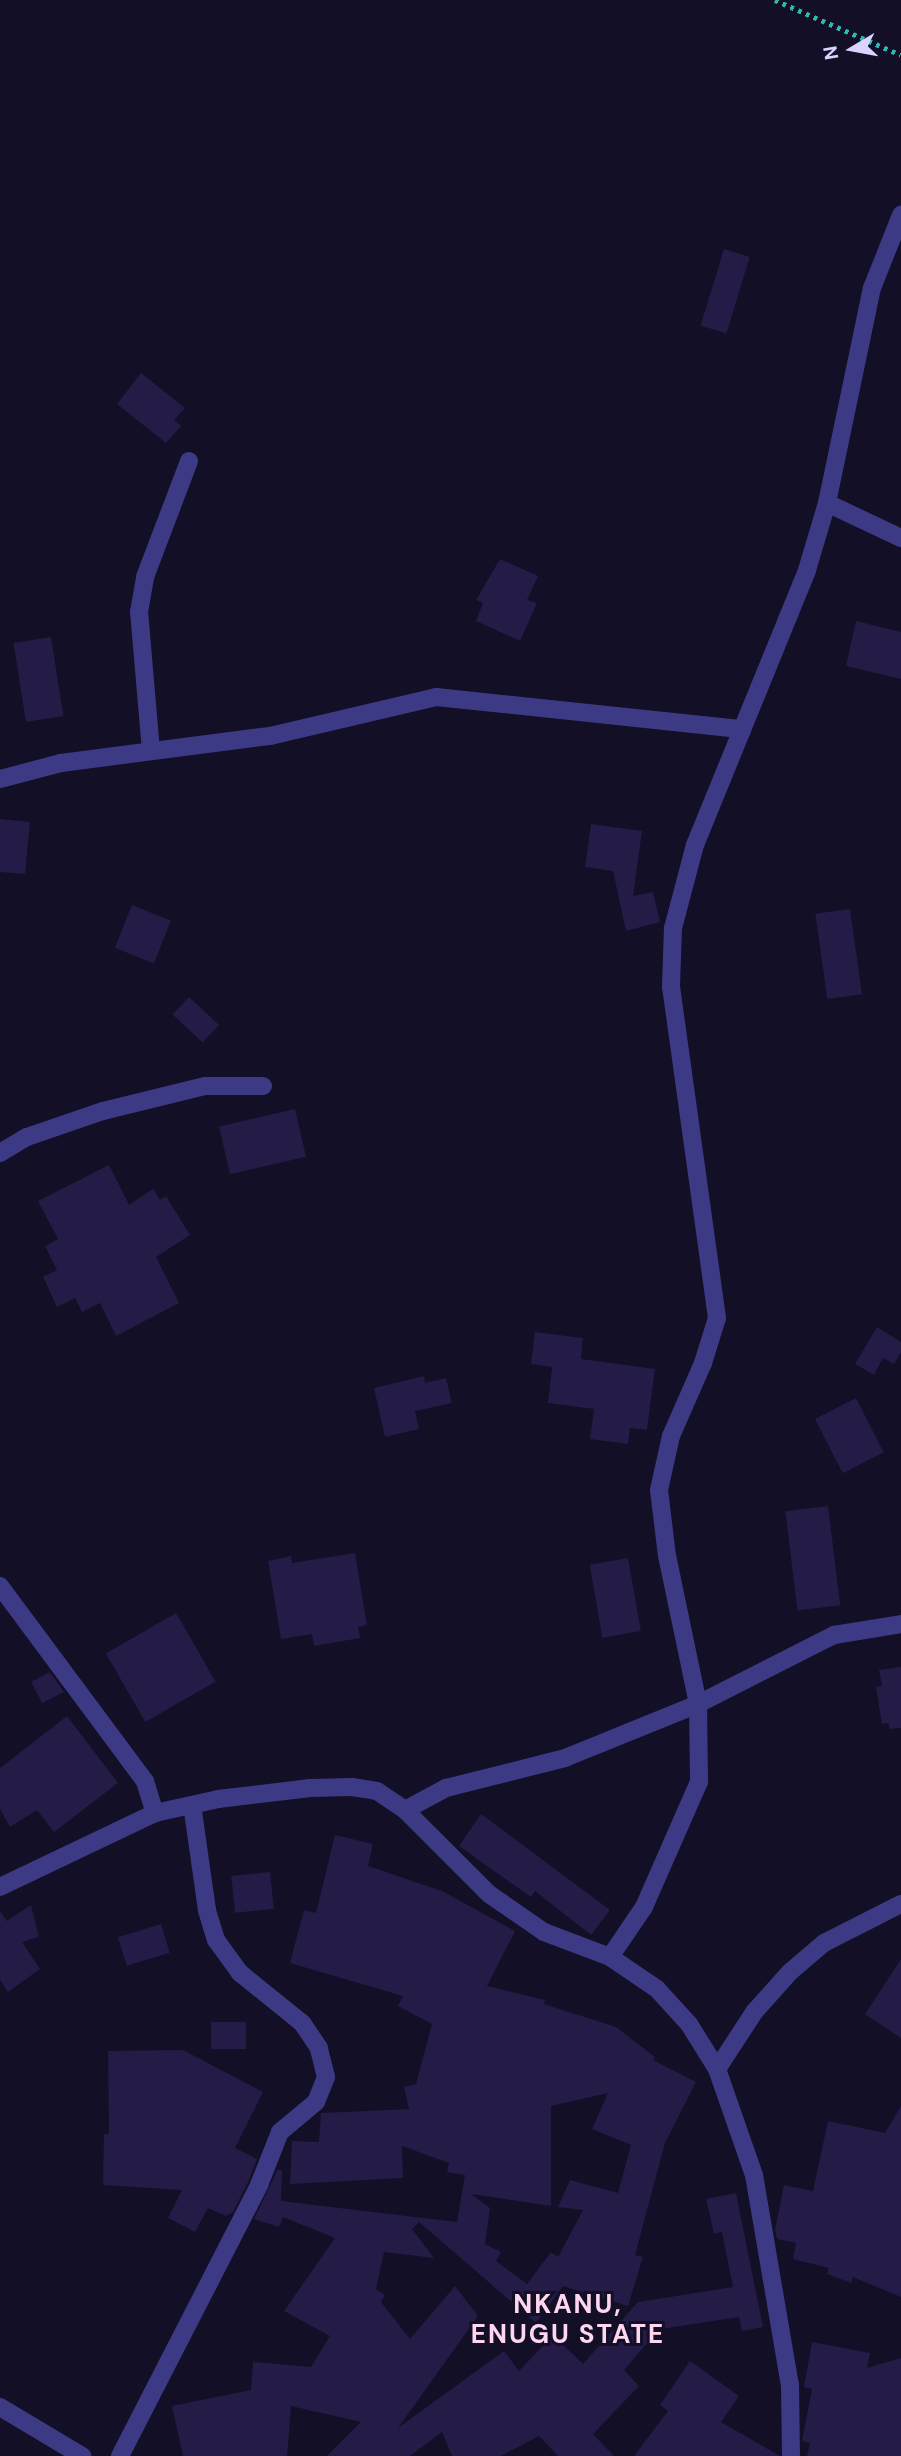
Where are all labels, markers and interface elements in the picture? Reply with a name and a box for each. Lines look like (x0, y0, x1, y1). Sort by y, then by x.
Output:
north arrow (817, 14, 887, 84)
text: N (817, 44, 844, 62)
district label: NKANU, ENUGU STATE (472, 2289, 664, 2350)

